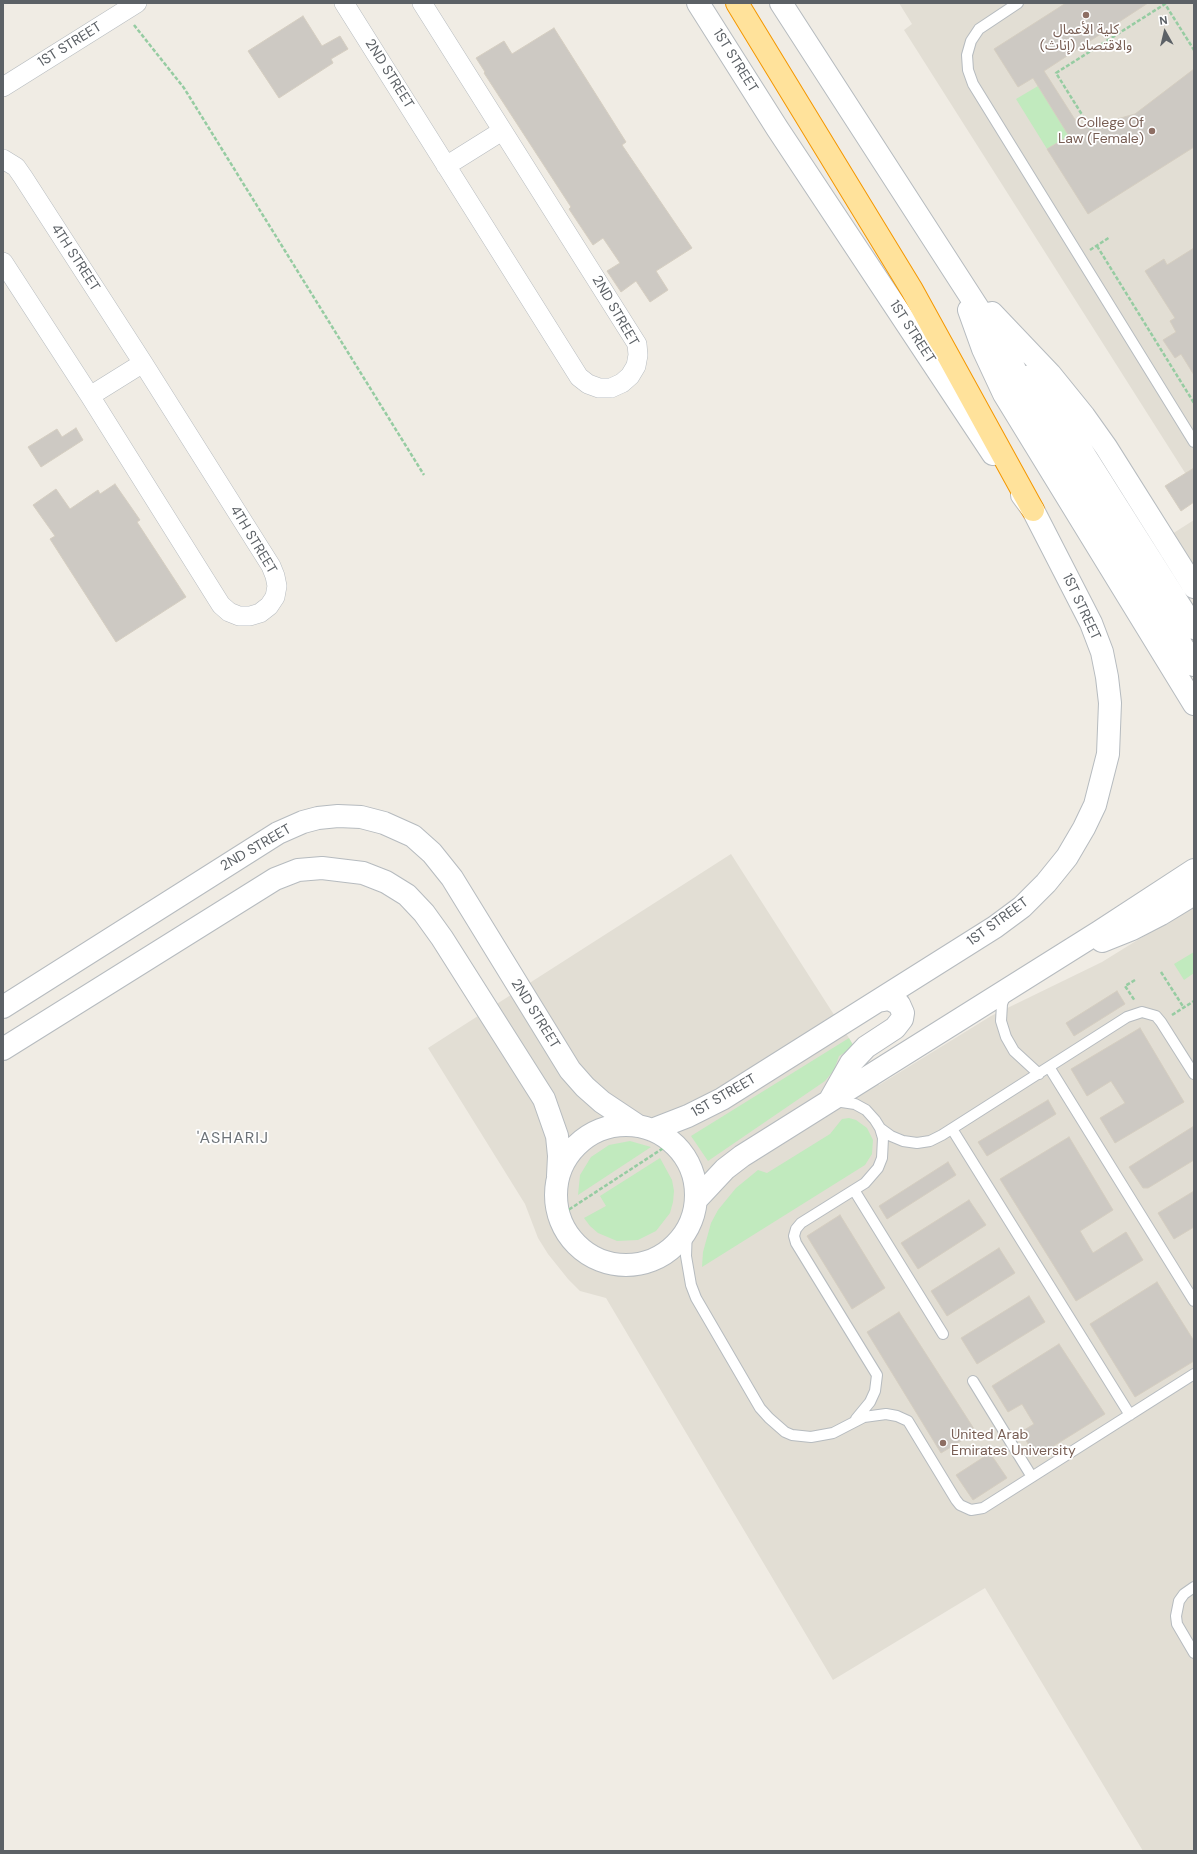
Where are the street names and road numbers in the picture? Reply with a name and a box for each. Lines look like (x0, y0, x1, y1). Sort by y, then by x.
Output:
street label: 1ST STREET (35, 19, 105, 71)
street label: 1ST STREET (709, 26, 761, 96)
street label: 2ND STREET (361, 36, 417, 112)
street label: 4TH STREET (47, 221, 103, 295)
street label: 2ND STREET (588, 273, 642, 349)
street label: 1ST STREET (885, 297, 939, 367)
street label: 4TH STREET (226, 503, 280, 577)
street label: 1ST STREET (1058, 571, 1104, 643)
street label: 2ND STREET (218, 821, 294, 875)
street label: 1ST STREET (964, 894, 1032, 950)
street label: 2ND STREET (507, 976, 563, 1052)
street label: 1ST STREET (689, 1071, 759, 1121)

